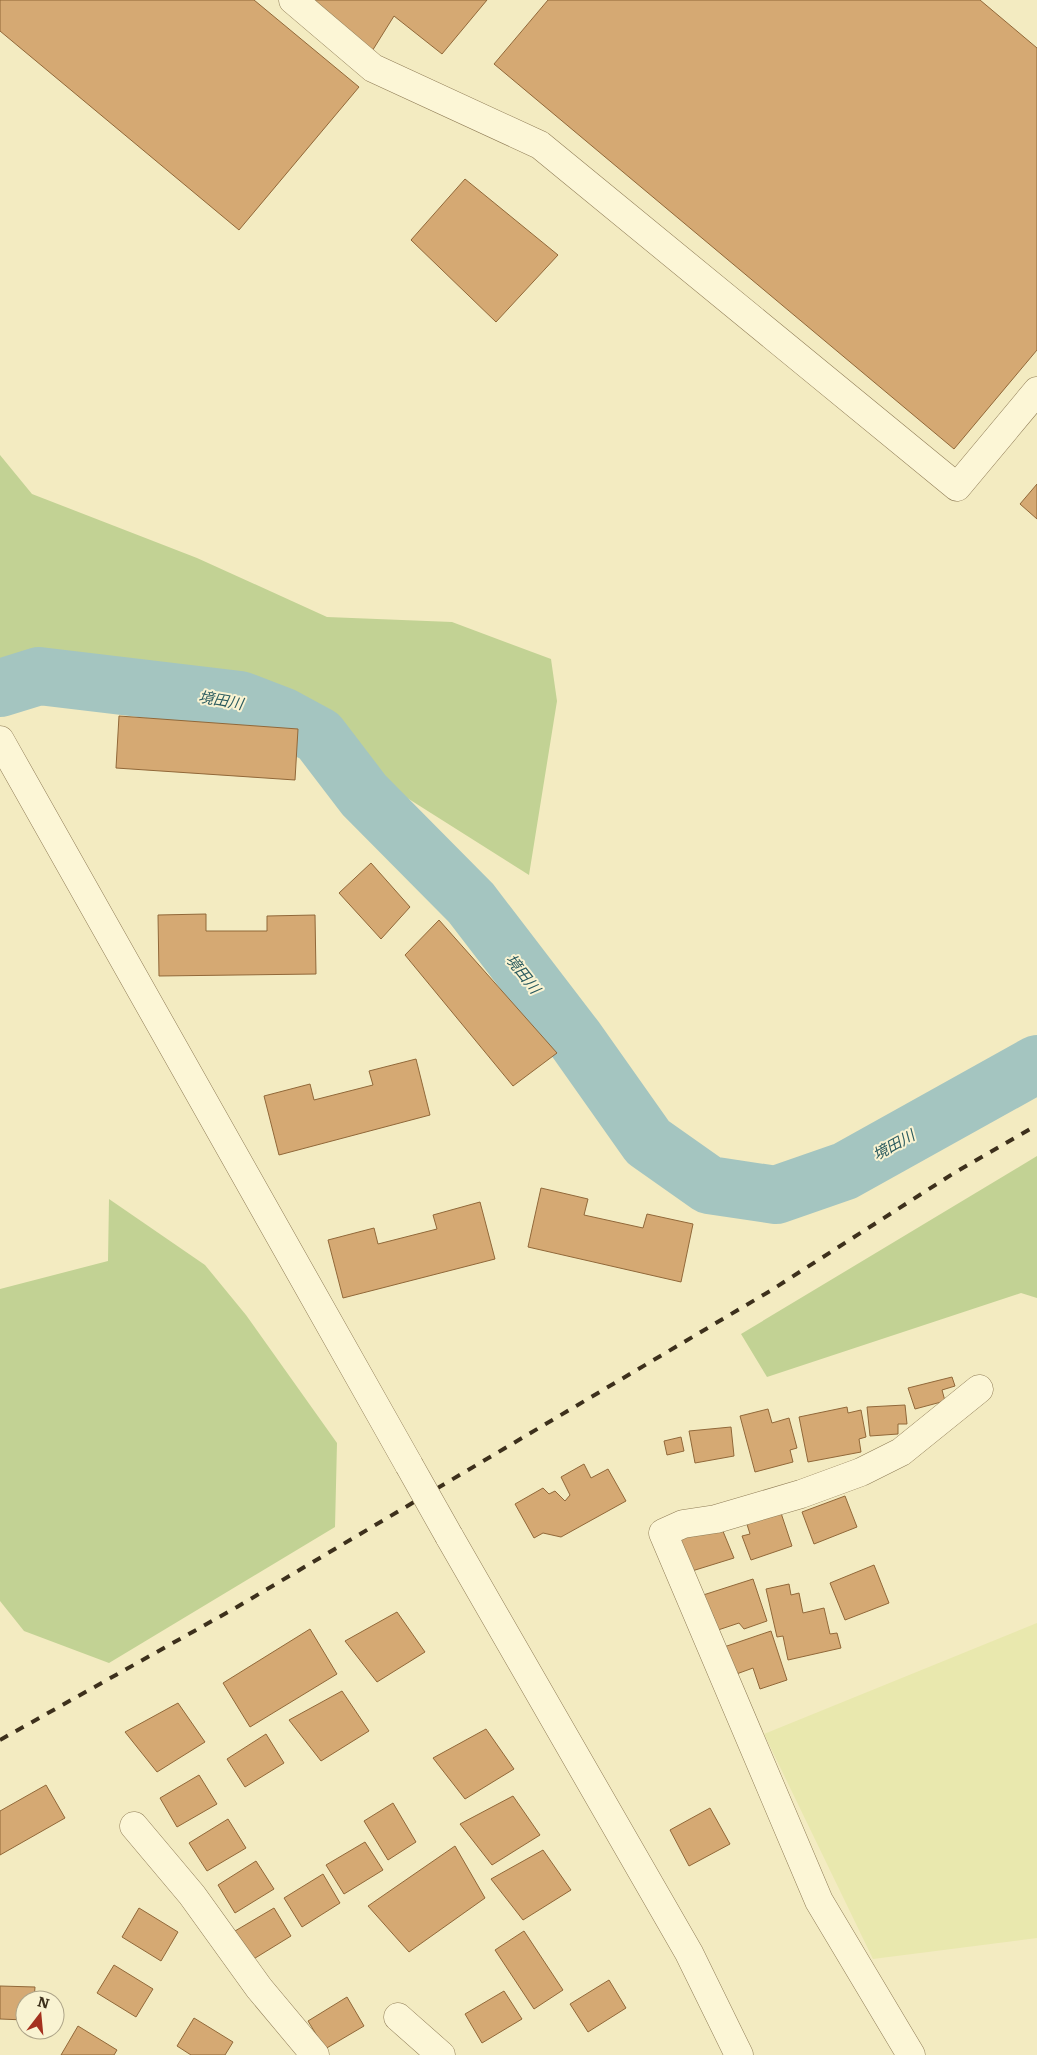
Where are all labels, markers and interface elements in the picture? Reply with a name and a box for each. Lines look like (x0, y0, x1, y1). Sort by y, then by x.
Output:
water label: 境田川 (197, 684, 247, 715)
water label: 境田川 (501, 948, 548, 999)
water label: 境田川 (868, 1122, 920, 1165)
north arrow (15, 1990, 65, 2040)
text: N (35, 1990, 53, 2013)

